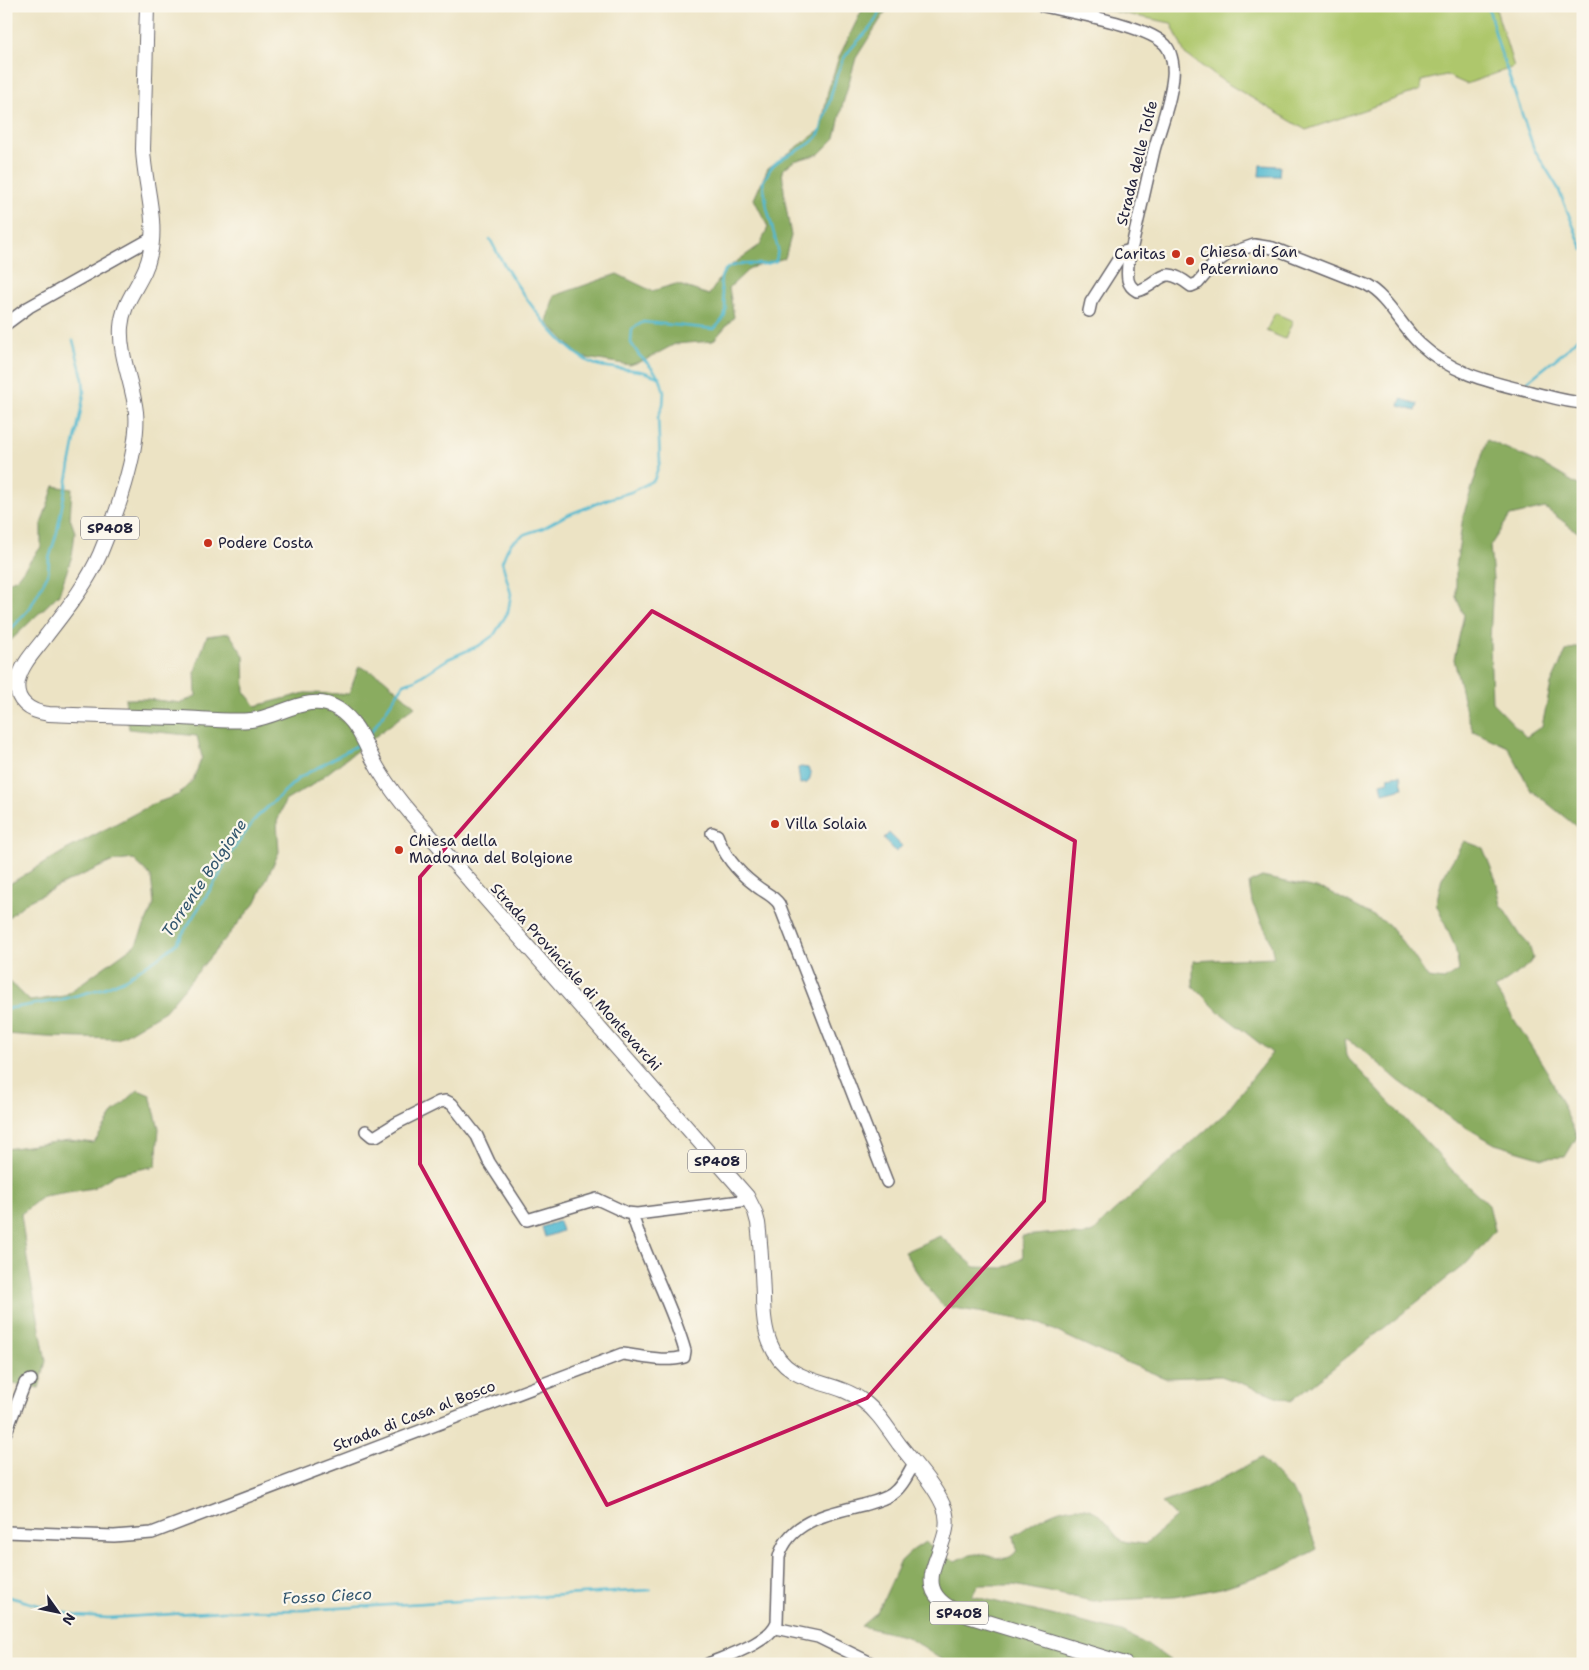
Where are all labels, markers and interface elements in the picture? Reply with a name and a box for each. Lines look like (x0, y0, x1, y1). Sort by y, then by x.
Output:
street label: Strada delle Tolfe (1112, 98, 1162, 228)
place label: Chiesa di San Paterniano (1200, 242, 1298, 279)
place label: Caritas (1114, 244, 1166, 264)
marker: Caritas (1170, 248, 1182, 260)
marker: Chiesa di San Paterniano (1184, 255, 1196, 267)
road number: SP408 (81, 516, 139, 540)
place label: Podere Costa (218, 533, 314, 553)
marker: Podere Costa (202, 537, 214, 549)
place label: Villa Solaia (785, 814, 868, 834)
water label: Torrente Bolgione (157, 815, 251, 941)
marker: Villa Solaia (769, 818, 781, 830)
place label: Chiesa della Madonna del Bolgione (409, 831, 573, 868)
marker: Chiesa della Madonna del Bolgione (393, 844, 405, 856)
street label: Strada Provinciale di Montevarchi (486, 879, 666, 1075)
road number: SP408 (688, 1150, 746, 1172)
street label: Strada di Casa al Bosco (330, 1376, 498, 1456)
water label: Fosso Cieco (282, 1583, 373, 1609)
north arrow (32, 1588, 82, 1638)
road number: SP408 (930, 1602, 988, 1625)
text: N (58, 1610, 79, 1629)

